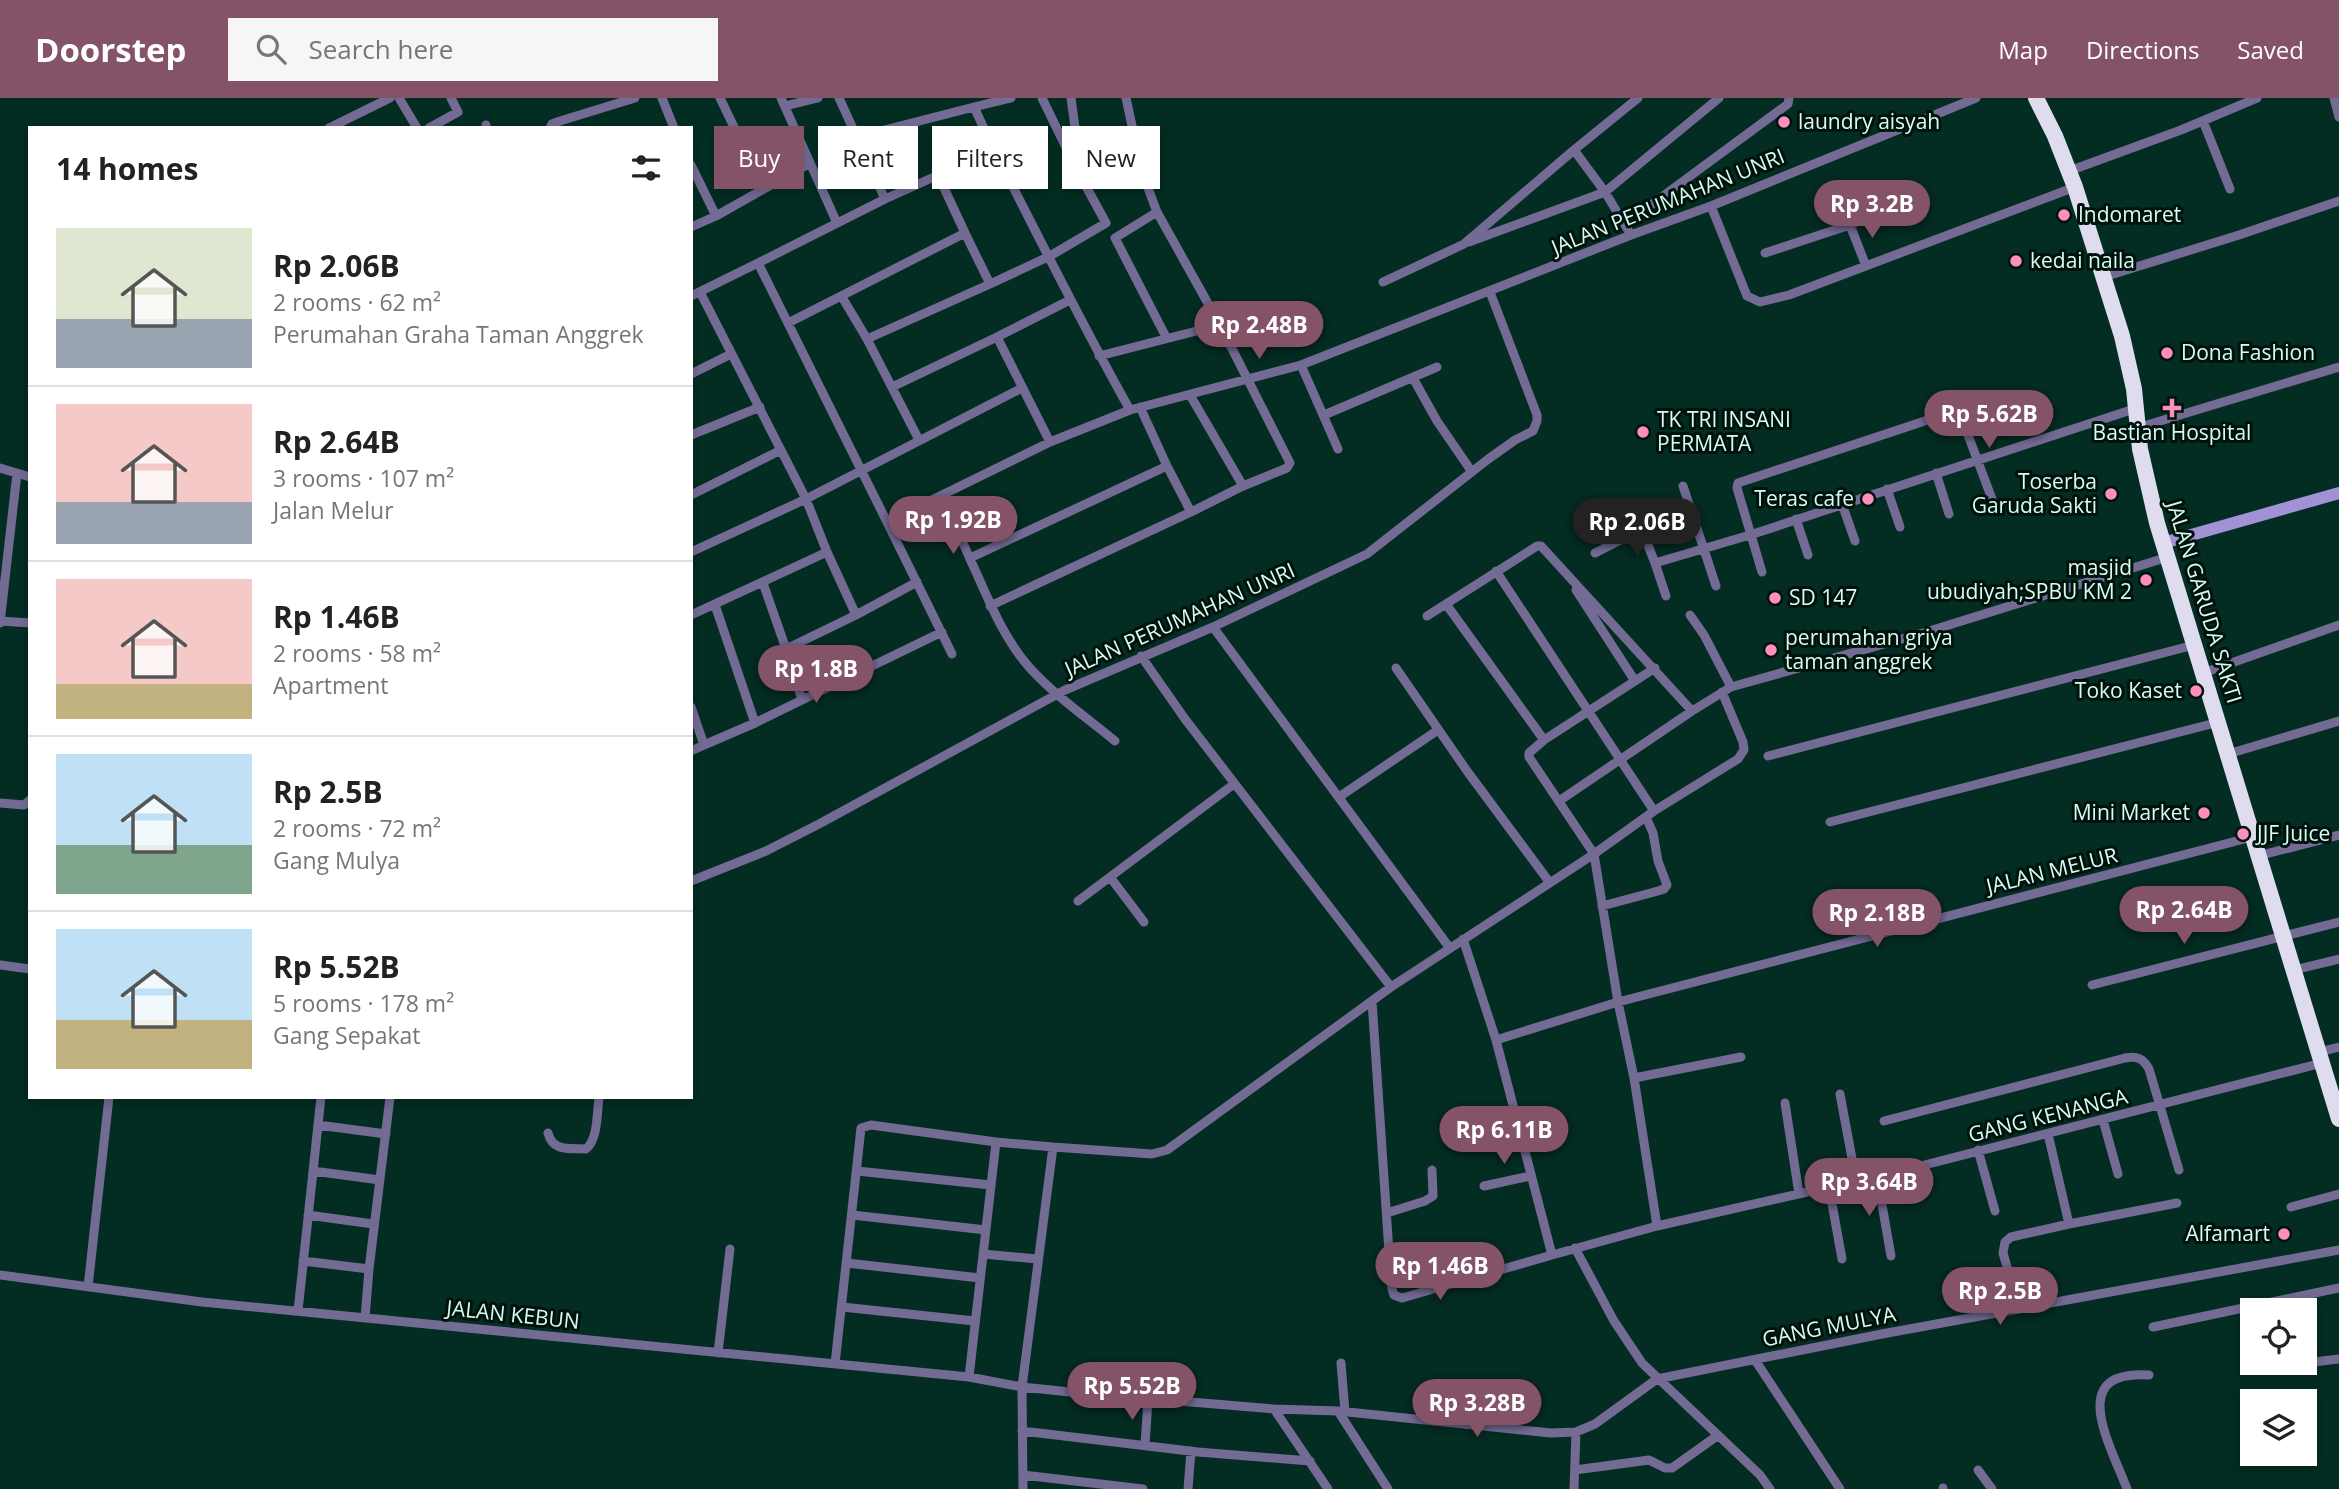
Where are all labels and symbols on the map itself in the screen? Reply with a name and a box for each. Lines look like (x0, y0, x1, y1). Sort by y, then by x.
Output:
place label: laundry aisyah (1798, 107, 1940, 135)
marker: laundry aisyah (1776, 114, 1792, 130)
street label: JALAN PERUMAHAN UNRI (1545, 141, 1788, 261)
pin: Rp 3.2B (1807, 180, 1937, 240)
place label: Indomaret (2078, 200, 2181, 228)
marker: Indomaret (2056, 207, 2072, 223)
place label: kedai naila (2030, 246, 2135, 274)
marker: kedai naila (2008, 253, 2024, 269)
pin: Rp 2.48B (1187, 302, 1331, 361)
place label: Dona Fashion (2181, 338, 2315, 366)
marker: Dona Fashion (2159, 345, 2175, 361)
pin: Rp 5.62B (1917, 390, 2061, 450)
marker: Bastian Hospital (2162, 398, 2182, 418)
place label: TK TRI INSANI PERMATA (1657, 405, 1791, 457)
place label: Bastian Hospital (2093, 418, 2251, 446)
marker: TK TRI INSANI PERMATA (1635, 424, 1651, 440)
place label: Toserba Garuda Sakti (1972, 467, 2097, 519)
place label: Teras cafe (1754, 484, 1854, 512)
marker: Toserba Garuda Sakti (2103, 486, 2119, 502)
marker: Teras cafe (1860, 491, 1876, 507)
street label: JALAN GARUDA SAKTI (2160, 495, 2249, 706)
pin: Rp 1.92B (881, 496, 1025, 556)
pin: Rp 2.06B (1565, 498, 1709, 558)
place label: masjid ubudiyah;SPBU KM 2 (1927, 553, 2132, 605)
street label: JALAN PERUMAHAN UNRI (1058, 556, 1299, 683)
marker: masjid ubudiyah;SPBU KM 2 (2138, 572, 2154, 588)
place label: SD 147 (1789, 583, 1857, 611)
marker: SD 147 (1767, 590, 1783, 606)
place label: perumahan griya taman anggrek (1785, 623, 1953, 675)
marker: perumahan griya taman anggrek (1763, 642, 1779, 658)
pin: Rp 1.8B (751, 646, 881, 705)
place label: Toko Kaset (2075, 676, 2182, 704)
marker: Toko Kaset (2188, 683, 2204, 699)
place label: Mini Market (2073, 798, 2190, 826)
marker: Mini Market (2196, 805, 2212, 821)
place label: JJF Juice (2255, 819, 2330, 847)
marker: JJF Juice (2235, 826, 2251, 842)
street label: JALAN MELUR (1981, 840, 2120, 900)
pin: Rp 2.64B (2112, 886, 2256, 946)
pin: Rp 2.18B (1805, 890, 1949, 949)
street label: GANG KENANGA (1965, 1082, 2131, 1148)
pin: Rp 6.11B (1432, 1107, 1576, 1166)
pin: Rp 3.64B (1797, 1158, 1941, 1218)
place label: Alfamart (2186, 1219, 2270, 1247)
marker: Alfamart (2276, 1226, 2292, 1242)
pin: Rp 1.46B (1368, 1242, 1512, 1302)
pin: Rp 2.5B (1935, 1268, 2065, 1327)
street label: JALAN KEBUN (443, 1293, 581, 1335)
street label: GANG MULYA (1760, 1299, 1899, 1353)
pin: Rp 5.52B (1060, 1362, 1204, 1422)
pin: Rp 3.28B (1405, 1380, 1549, 1439)

